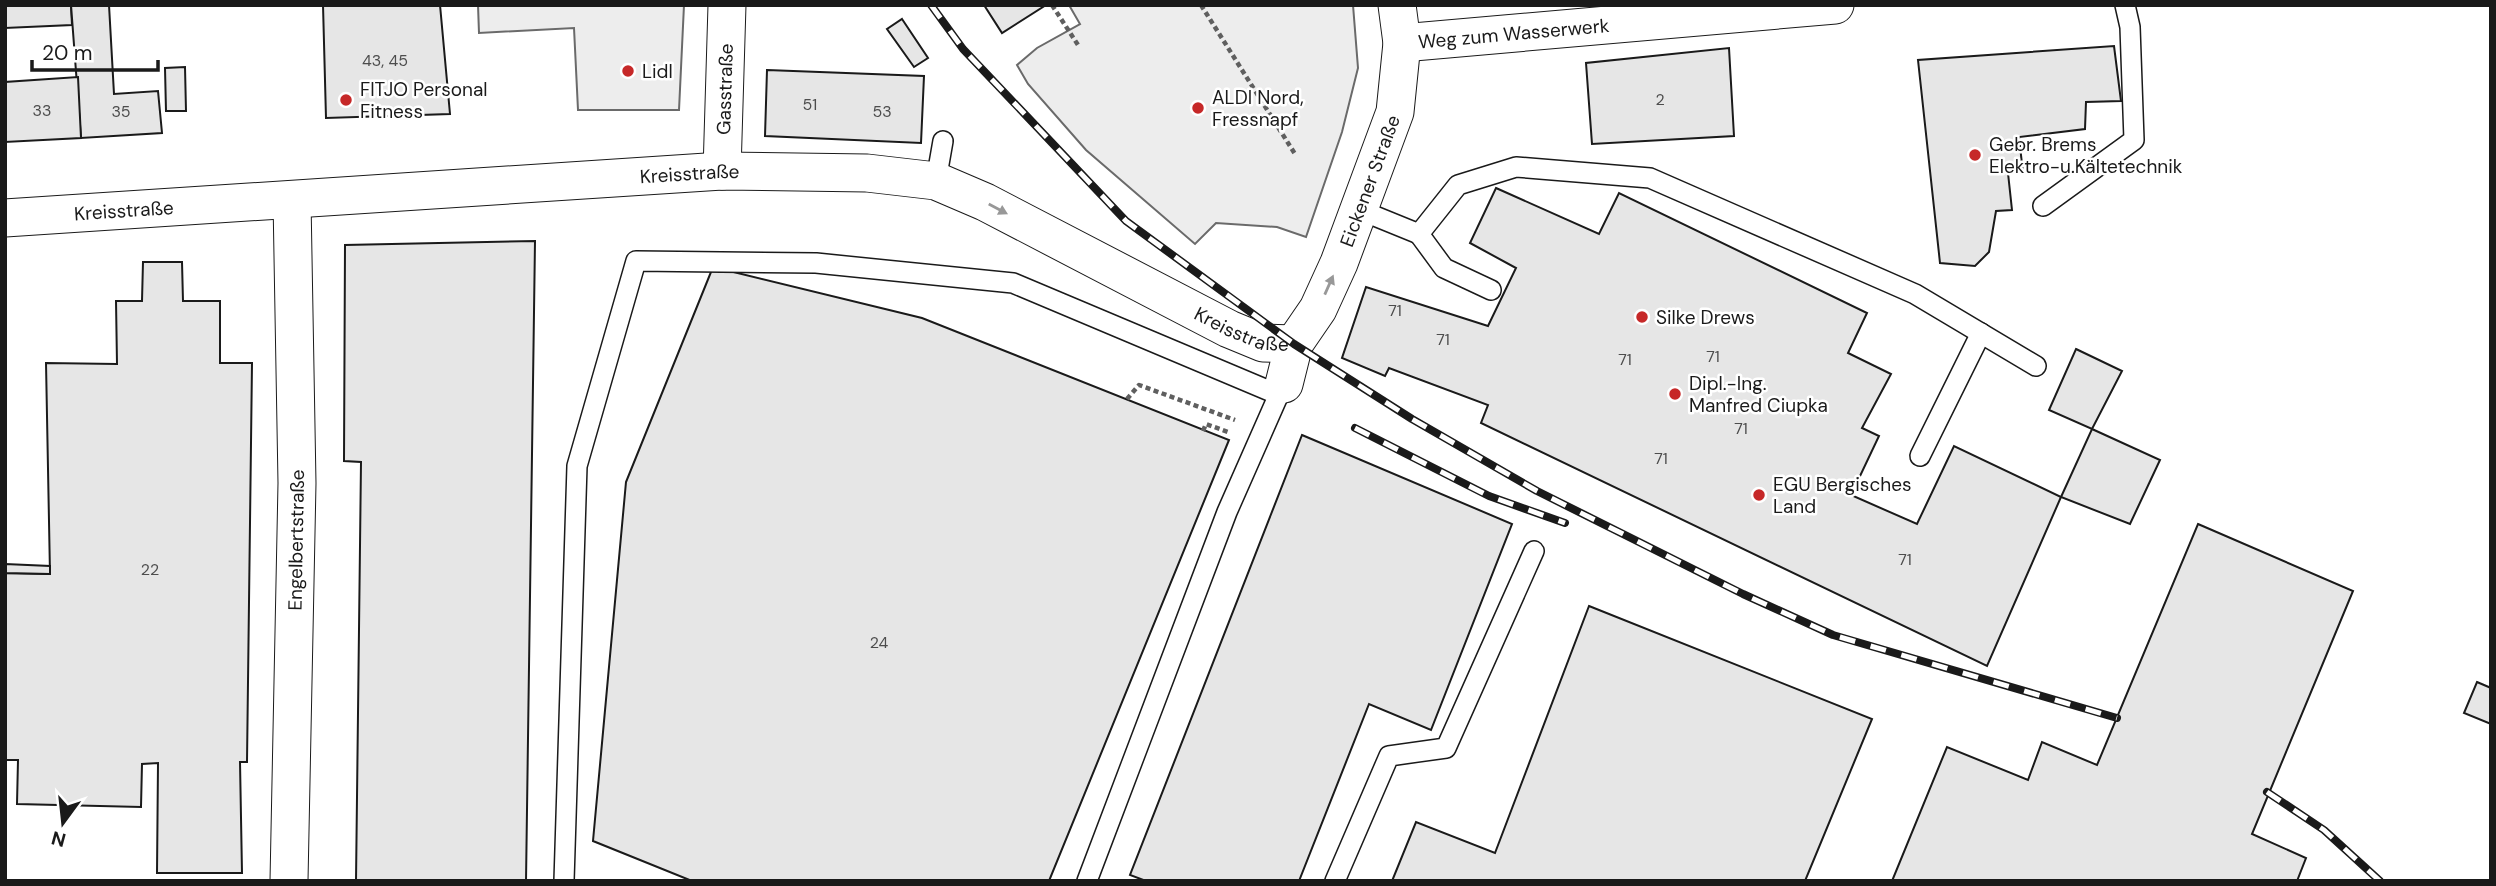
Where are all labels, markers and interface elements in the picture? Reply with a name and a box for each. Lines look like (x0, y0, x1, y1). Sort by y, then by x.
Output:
street label: Weg zum Wasserwerk (1417, 12, 1611, 54)
scale bar (32, 28, 158, 72)
text: 20 m (42, 39, 93, 67)
street label: Gasstraße (711, 43, 738, 135)
house number: 43, 45 (362, 50, 408, 71)
place label: Lidl (642, 59, 673, 84)
marker: Lidl (620, 63, 636, 79)
place label: FITJO Personal Fitness (360, 77, 488, 124)
place label: ALDI Nord, Fressnapf (1212, 85, 1304, 132)
house number: 2 (1655, 89, 1665, 110)
marker: FITJO Personal Fitness (338, 92, 354, 108)
house number: 51 (803, 94, 817, 115)
house number: 33 (33, 100, 51, 121)
marker: ALDI Nord, Fressnapf (1190, 100, 1206, 116)
house number: 35 (111, 101, 131, 122)
house number: 53 (872, 101, 892, 122)
street label: Eickener Straße (1334, 111, 1405, 250)
place label: Gebr. Brems Elektro-u.Kältetechnik (1989, 132, 2183, 179)
marker: Gebr. Brems Elektro-u.Kältetechnik (1967, 147, 1983, 163)
street label: Kreisstraße (639, 158, 739, 189)
street label: Kreisstraße (73, 194, 174, 226)
one-way arrow (988, 203, 1008, 214)
one-way arrow (1324, 275, 1335, 296)
house number: 71 (1388, 300, 1402, 321)
street label: Kreisstraße (1190, 301, 1289, 356)
place label: Silke Drews (1656, 305, 1755, 330)
marker: Silke Drews (1634, 309, 1650, 325)
house number: 71 (1436, 329, 1450, 350)
house number: 71 (1706, 346, 1720, 367)
house number: 71 (1618, 349, 1632, 370)
place label: Dipl.-Ing. Manfred Ciupka (1689, 371, 1828, 418)
marker: Dipl.-Ing. Manfred Ciupka (1667, 386, 1683, 402)
house number: 71 (1734, 418, 1748, 439)
house number: 71 (1654, 448, 1668, 469)
street label: Engelbertstraße (282, 469, 310, 611)
place label: EGU Bergisches Land (1773, 472, 1912, 519)
marker: EGU Bergisches Land (1751, 487, 1767, 503)
house number: 71 (1898, 549, 1912, 570)
house number: 22 (141, 559, 159, 580)
house number: 24 (870, 632, 889, 653)
north arrow (28, 788, 98, 858)
text: N (49, 825, 69, 853)

